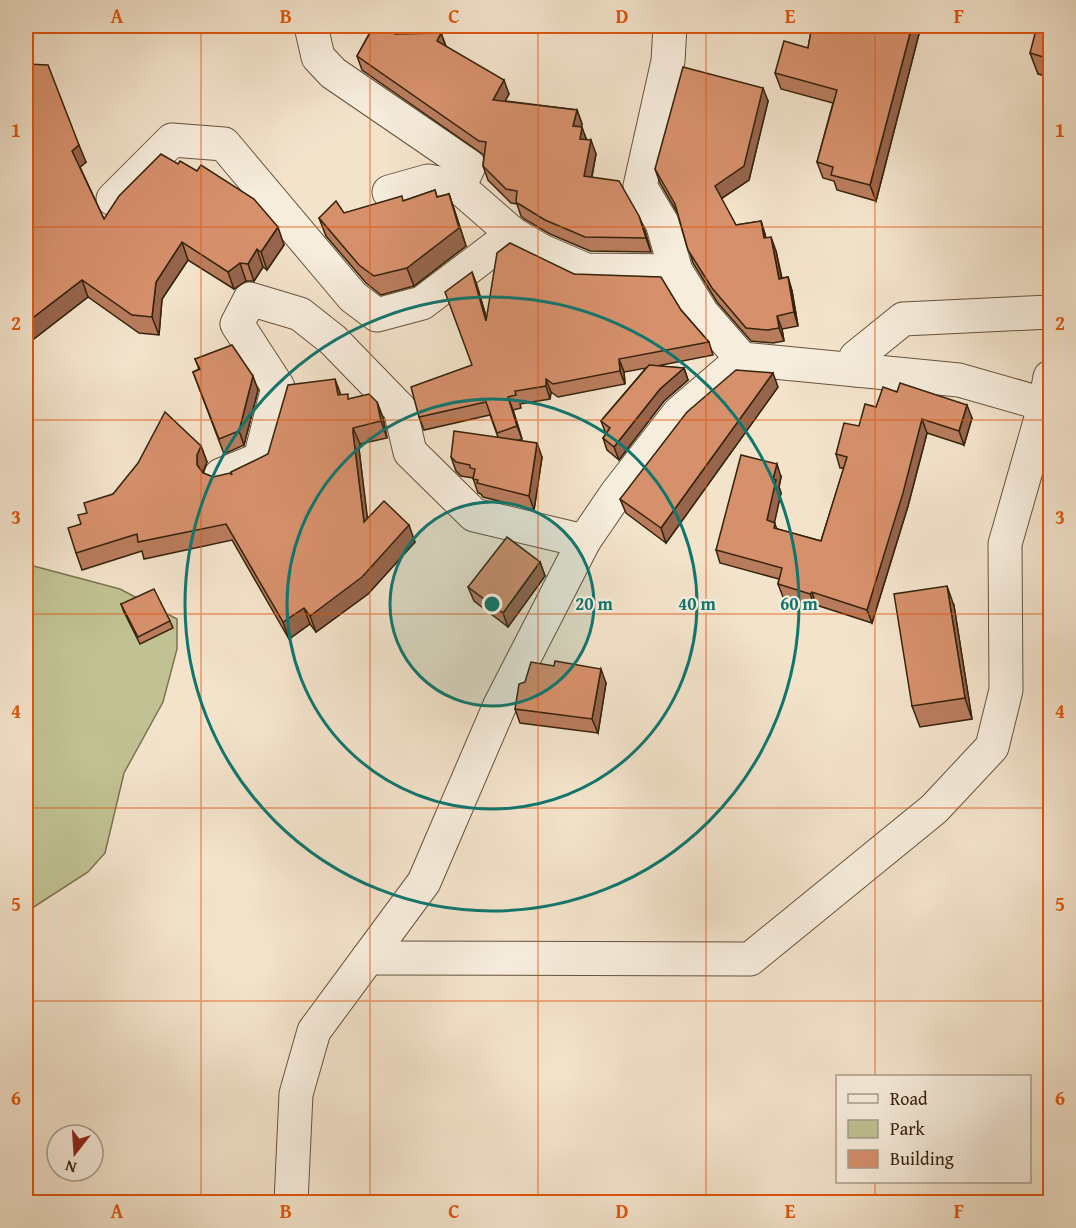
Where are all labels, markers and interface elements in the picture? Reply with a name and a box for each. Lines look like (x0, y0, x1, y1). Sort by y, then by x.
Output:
text: A (111, 1, 124, 30)
text: B (280, 1, 292, 30)
text: C (448, 1, 460, 30)
text: D (615, 1, 629, 30)
text: E (785, 1, 796, 30)
text: F (954, 1, 964, 30)
text: 1 (11, 115, 21, 144)
text: 1 (1055, 115, 1065, 144)
text: 2 (11, 308, 21, 337)
text: 2 (1055, 308, 1065, 337)
text: 3 (11, 502, 21, 531)
text: 3 (1055, 502, 1065, 531)
text: 20 m (575, 590, 614, 617)
text: 40 m (678, 590, 717, 617)
text: 60 m (780, 590, 819, 617)
centre of rings (482, 594, 502, 614)
text: 4 (11, 696, 21, 725)
text: 4 (1055, 696, 1065, 725)
text: 5 (11, 889, 21, 918)
text: 5 (1055, 889, 1065, 918)
legend (836, 1075, 1031, 1183)
text: 6 (11, 1083, 21, 1112)
text: 6 (1055, 1083, 1065, 1112)
text: Road (890, 1085, 928, 1112)
text: Park (890, 1115, 926, 1142)
north arrow (45, 1123, 105, 1183)
text: Building (890, 1145, 954, 1172)
text: N (62, 1154, 79, 1180)
text: A (111, 1196, 124, 1225)
text: B (280, 1196, 292, 1225)
text: C (448, 1196, 460, 1225)
text: D (615, 1196, 629, 1225)
text: E (785, 1196, 796, 1225)
text: F (954, 1196, 964, 1225)

